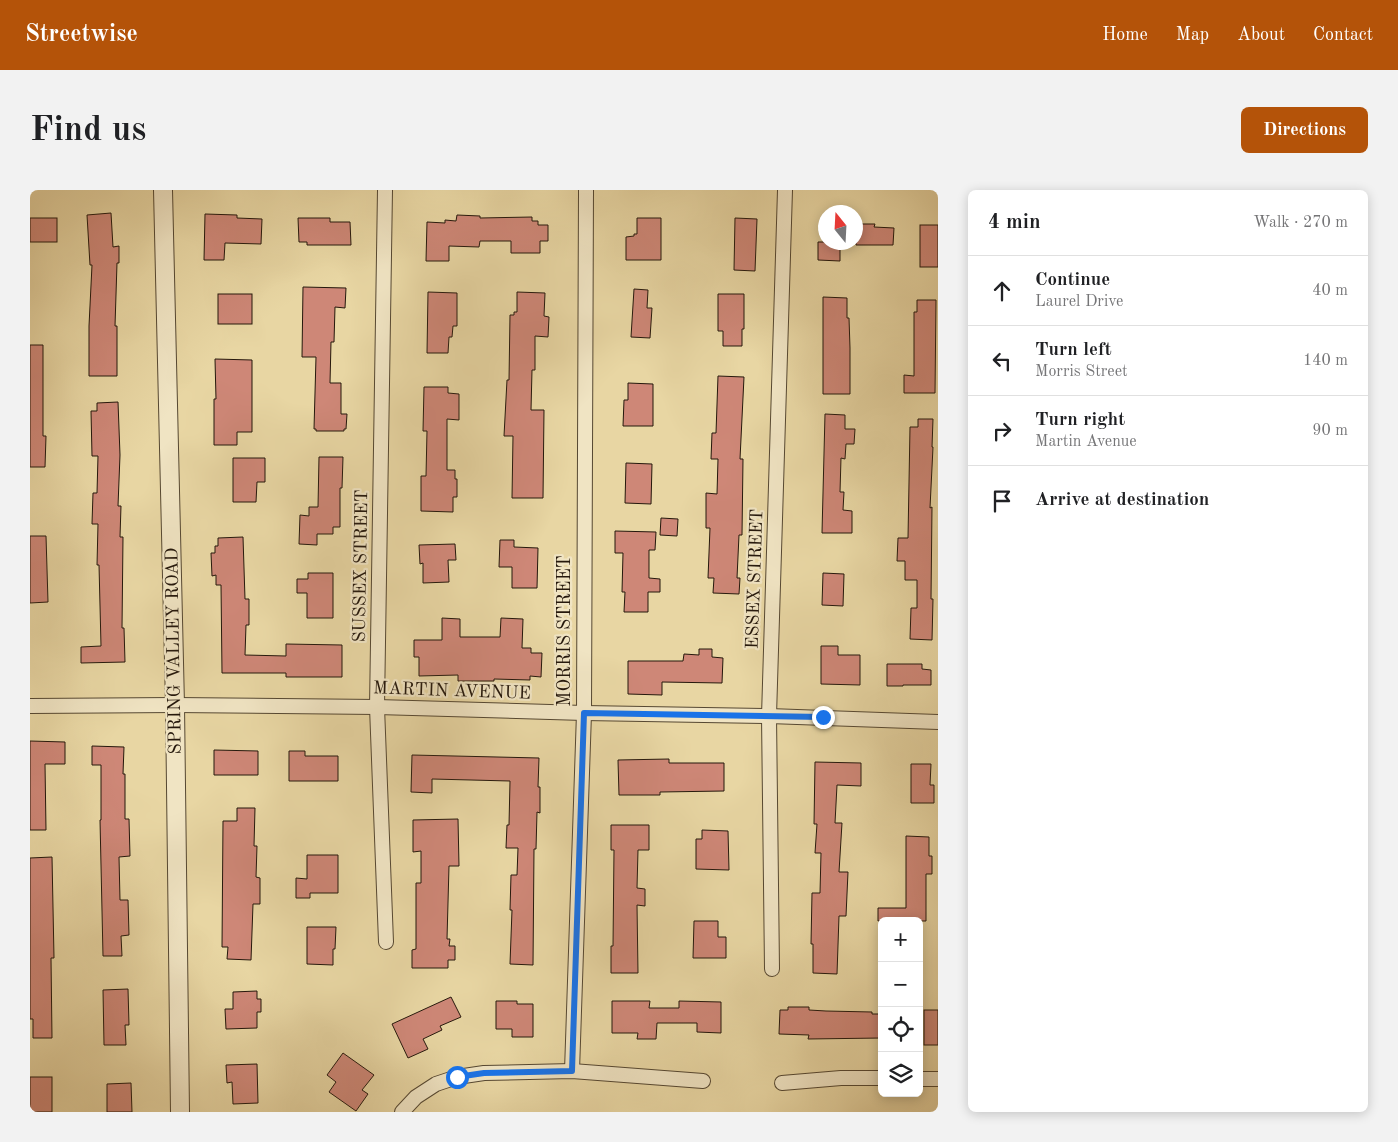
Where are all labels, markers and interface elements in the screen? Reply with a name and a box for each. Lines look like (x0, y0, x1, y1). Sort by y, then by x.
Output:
text: Streetwise (25, 23, 138, 47)
text: Home (1102, 26, 1148, 44)
text: Map (1176, 26, 1209, 44)
text: About (1237, 26, 1285, 44)
text: Contact (1313, 26, 1373, 44)
button: Directions (1241, 107, 1368, 153)
text: Find us (30, 113, 146, 148)
north arrow (818, 205, 863, 250)
text: 4 min (988, 212, 1041, 233)
text: Walk · 270 m (1253, 215, 1348, 231)
text: Continue (1035, 271, 1110, 290)
icon: ahead (988, 277, 1016, 305)
text: 40 m (1312, 283, 1348, 299)
text: Laurel Drive (1035, 294, 1123, 310)
text: Turn left (1035, 341, 1112, 360)
icon: left (988, 347, 1016, 375)
text: 140 m (1303, 353, 1348, 369)
text: Morris Street (1035, 364, 1128, 380)
text: Turn right (1035, 411, 1125, 430)
icon: right (988, 417, 1016, 445)
text: 90 m (1312, 423, 1348, 439)
text: Martin Avenue (1035, 434, 1137, 450)
icon: arrive (988, 487, 1016, 515)
street label: SUSSEX STREET (351, 490, 371, 642)
text: Arrive at destination (1035, 491, 1209, 510)
street label: ESSEX STREET (744, 509, 766, 649)
street label: SPRING VALLEY ROAD (163, 547, 185, 755)
street label: MORRIS STREET (556, 555, 574, 707)
street label: MARTIN AVENUE (373, 679, 531, 703)
route end (812, 706, 835, 729)
map controls (878, 917, 923, 1097)
button: + (878, 917, 923, 962)
button: − (878, 962, 923, 1007)
button: locate (878, 1007, 923, 1052)
button: layers (878, 1052, 923, 1097)
route start (446, 1066, 469, 1089)

